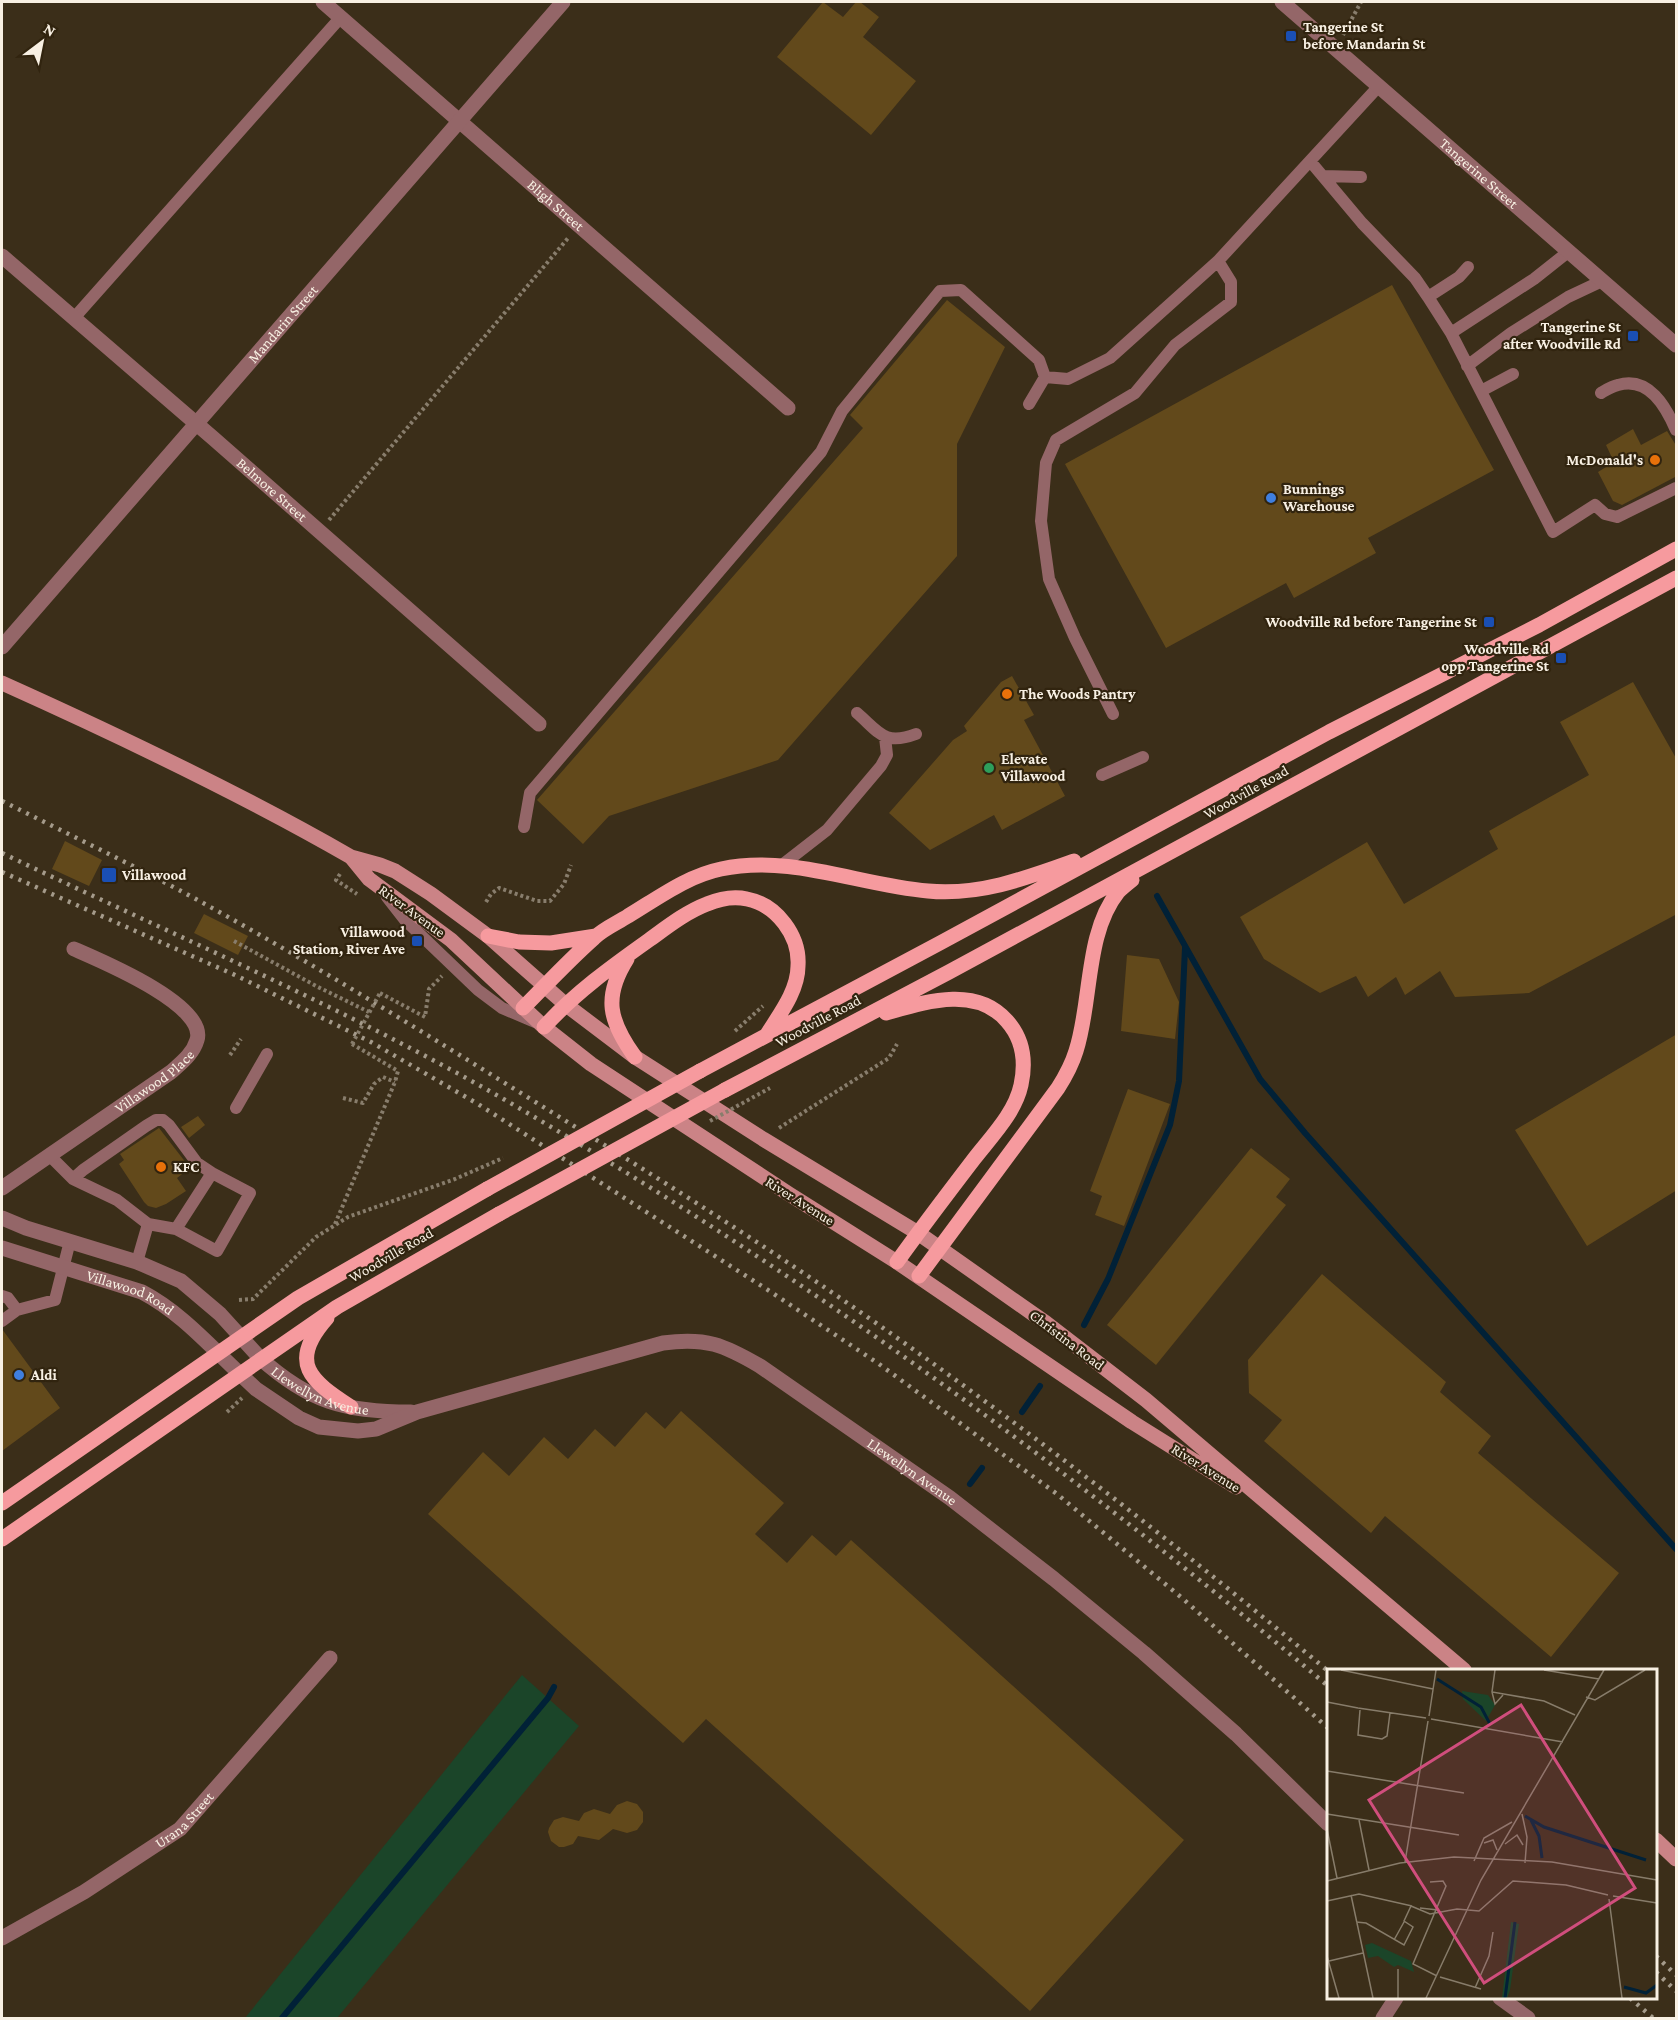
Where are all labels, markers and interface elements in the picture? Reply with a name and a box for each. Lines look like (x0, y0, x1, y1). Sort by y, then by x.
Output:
north arrow (12, 12, 72, 72)
place label: Tangerine St before Mandarin St (1302, 19, 1426, 52)
text: N (41, 20, 59, 40)
marker: Tangerine St before Mandarin St (1284, 29, 1298, 43)
street label: Tangerine Street (1437, 135, 1522, 212)
street label: Bligh Street (524, 176, 588, 235)
street label: Mandarin Street (245, 281, 322, 366)
place label: Tangerine St after Woodville Rd (1503, 319, 1622, 352)
marker: Tangerine St after Woodville Rd (1626, 329, 1640, 343)
place label: McDonald's (1566, 452, 1643, 468)
marker: McDonald's (1648, 453, 1662, 467)
street label: Belmore Street (234, 455, 311, 525)
place label: Bunnings Warehouse (1282, 481, 1354, 514)
marker: Bunnings Warehouse (1264, 491, 1278, 505)
place label: Woodville Rd before Tangerine St (1265, 614, 1478, 630)
marker: Woodville Rd before Tangerine St (1482, 615, 1496, 629)
place label: Woodville Rd opp Tangerine St (1441, 641, 1550, 674)
marker: Woodville Rd opp Tangerine St (1554, 651, 1568, 665)
place label: The Woods Pantry (1019, 686, 1136, 702)
marker: The Woods Pantry (1000, 687, 1014, 701)
place label: Elevate Villawood (1000, 751, 1066, 784)
marker: Elevate Villawood (982, 761, 996, 775)
street label: Woodville Road (1201, 762, 1291, 822)
marker: Villawood (100, 866, 118, 884)
place label: Villawood (121, 867, 187, 883)
street label: River Avenue (376, 882, 449, 941)
place label: Villawood Station, River Ave (293, 924, 406, 957)
marker: Villawood Station, River Ave (410, 934, 424, 948)
street label: Woodville Road (773, 992, 864, 1050)
street label: Villawood Place (112, 1047, 198, 1116)
place label: KFC (173, 1159, 199, 1175)
marker: KFC (154, 1160, 168, 1174)
street label: River Avenue (763, 1174, 838, 1229)
street label: Woodville Road (346, 1224, 436, 1286)
street label: Villawood Road (84, 1267, 177, 1318)
street label: Christina Road (1027, 1307, 1108, 1373)
street label: Llewellyn Avenue (268, 1363, 370, 1418)
place label: Aldi (30, 1367, 57, 1383)
marker: Aldi (12, 1368, 26, 1382)
street label: Llewellyn Avenue (864, 1435, 961, 1509)
street label: River Avenue (1169, 1441, 1244, 1496)
inset map (1327, 1669, 1657, 1999)
street label: Urana Street (152, 1788, 217, 1851)

